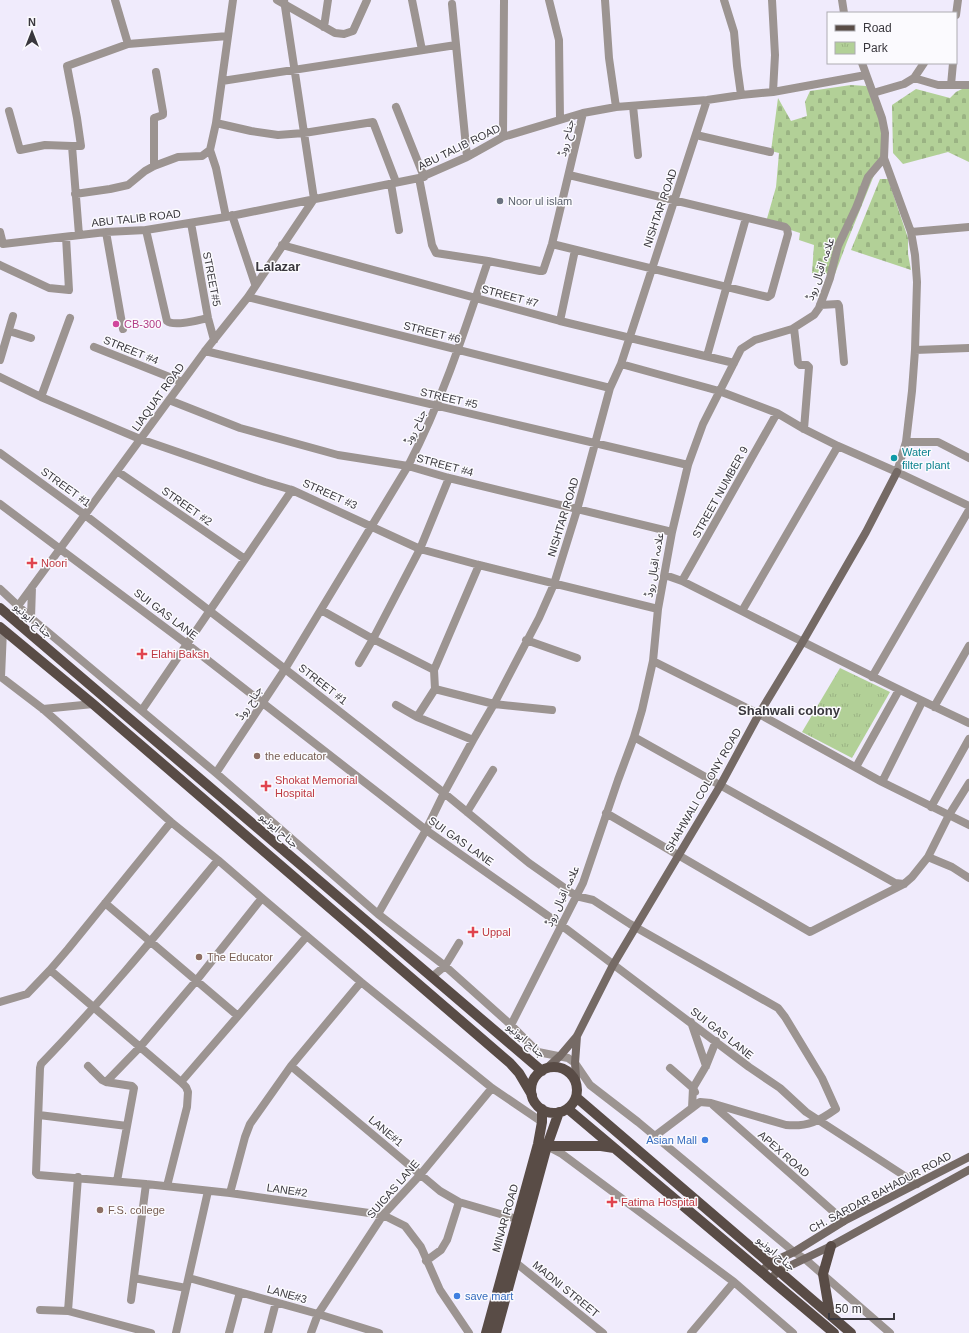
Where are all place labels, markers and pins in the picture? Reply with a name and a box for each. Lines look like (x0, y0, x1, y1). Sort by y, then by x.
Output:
place label: Noor ul islam (508, 195, 572, 207)
marker: Noor ul islam (495, 196, 505, 206)
place label: CB-300 (124, 318, 161, 330)
marker: CB-300 (111, 319, 121, 329)
place label: Water filter plant (902, 446, 950, 471)
marker: Water filter plant (889, 453, 899, 463)
marker: Noori (26, 557, 38, 569)
place label: Noori (41, 557, 67, 569)
marker: Elahi Baksh (136, 648, 148, 660)
place label: Elahi Baksh (151, 648, 209, 660)
place label: the educator (265, 750, 326, 762)
marker: the educator (252, 751, 262, 761)
place label: Shokat Memorial Hospital (275, 774, 358, 799)
marker: Shokat Memorial Hospital (260, 780, 272, 792)
marker: Uppal (467, 926, 479, 938)
place label: Uppal (482, 926, 511, 938)
place label: The Educator (207, 951, 273, 963)
marker: The Educator (194, 952, 204, 962)
place label: Asian Mall (646, 1134, 697, 1146)
marker: Asian Mall (700, 1135, 710, 1145)
marker: Fatima Hospital (606, 1196, 618, 1208)
place label: Fatima Hospital (621, 1196, 697, 1208)
place label: F.S. college (108, 1204, 165, 1216)
marker: F.S. college (95, 1205, 105, 1215)
place label: save mart (465, 1290, 513, 1302)
marker: save mart (452, 1291, 462, 1301)

